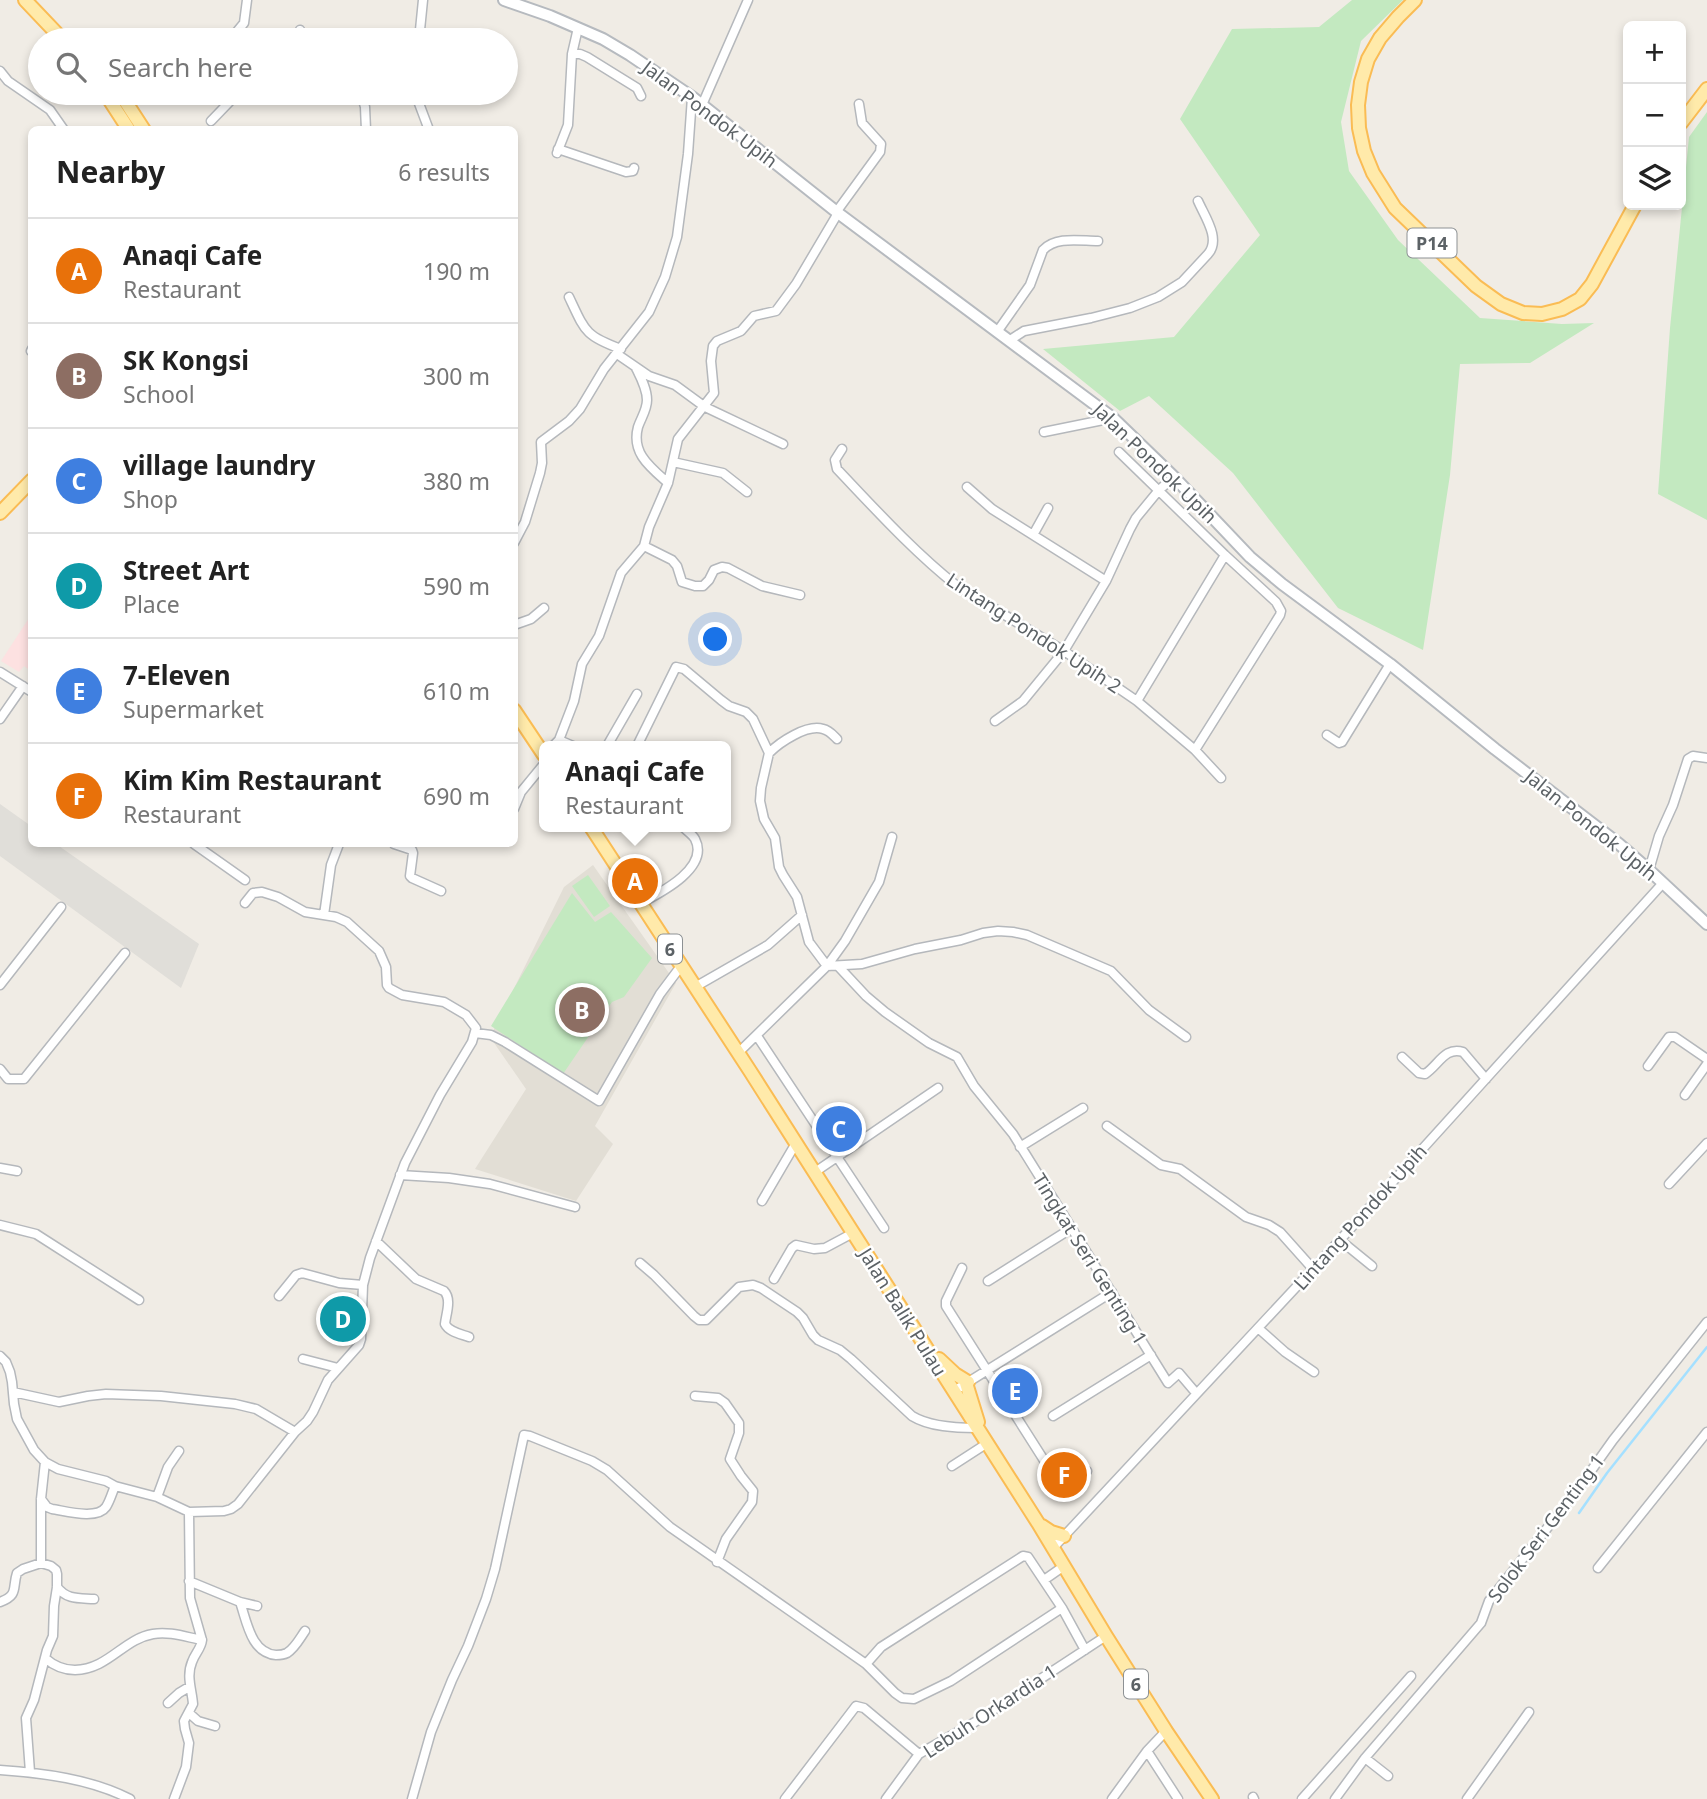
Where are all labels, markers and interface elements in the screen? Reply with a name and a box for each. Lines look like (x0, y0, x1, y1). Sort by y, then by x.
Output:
map controls (1623, 21, 1686, 210)
button: + (1623, 21, 1686, 84)
search box (28, 28, 518, 105)
icon: search (52, 48, 90, 86)
text: Search here (108, 49, 253, 85)
street label: Jalan Pondok Upih (635, 53, 783, 174)
button: − (1623, 84, 1686, 147)
button: layers (1623, 147, 1686, 210)
text: Nearby (56, 151, 165, 192)
text: 6 results (398, 156, 490, 188)
road number: P14 (1408, 229, 1456, 258)
text: Anaqi Cafe (123, 237, 262, 273)
text: A (71, 255, 87, 287)
text: 190 m (423, 255, 490, 287)
text: Restaurant (123, 273, 241, 305)
text: SK Kongsi (123, 342, 249, 378)
text: B (71, 360, 87, 392)
text: 300 m (423, 360, 490, 392)
text: School (123, 378, 195, 410)
street label: Jalan Pondok Upih (1086, 396, 1223, 529)
text: village laundry (123, 447, 315, 483)
text: C (72, 465, 86, 497)
text: 380 m (423, 465, 490, 497)
text: Shop (123, 483, 178, 515)
text: Street Art (123, 552, 250, 588)
street label: Lintang Pondok Upih 2 (942, 567, 1126, 699)
text: D (71, 570, 87, 602)
text: 590 m (423, 570, 490, 602)
text: Place (123, 588, 180, 620)
your location (698, 622, 732, 656)
text: 7-Eleven (123, 657, 231, 693)
text: E (73, 675, 85, 707)
text: 610 m (423, 675, 490, 707)
text: Supermarket (123, 693, 264, 725)
popup (539, 741, 731, 832)
text: Anaqi Cafe (565, 753, 705, 789)
text: Kim Kim Restaurant (123, 762, 382, 798)
street label: Jalan Pondok Upih (1518, 762, 1663, 886)
text: F (73, 780, 85, 812)
text: 690 m (423, 780, 490, 812)
text: Restaurant (565, 789, 684, 821)
text: Restaurant (123, 798, 241, 830)
pin: A (612, 855, 658, 907)
road number: 6 (658, 934, 682, 964)
pin: B (559, 984, 605, 1036)
pin: C (816, 1103, 862, 1155)
street label: Lintang Pondok Upih (1288, 1139, 1432, 1295)
street label: Tingkat Seri Genting 1 (1027, 1168, 1153, 1350)
street label: Jalan Balik Pulau (852, 1241, 953, 1381)
pin: D (320, 1293, 366, 1345)
pin: E (992, 1365, 1038, 1417)
street label: Solok Seri Genting 1 (1482, 1448, 1610, 1608)
pin: F (1041, 1449, 1087, 1501)
street label: Lebuh Orkardia 1 (918, 1658, 1062, 1764)
road number: 6 (1124, 1670, 1148, 1699)

